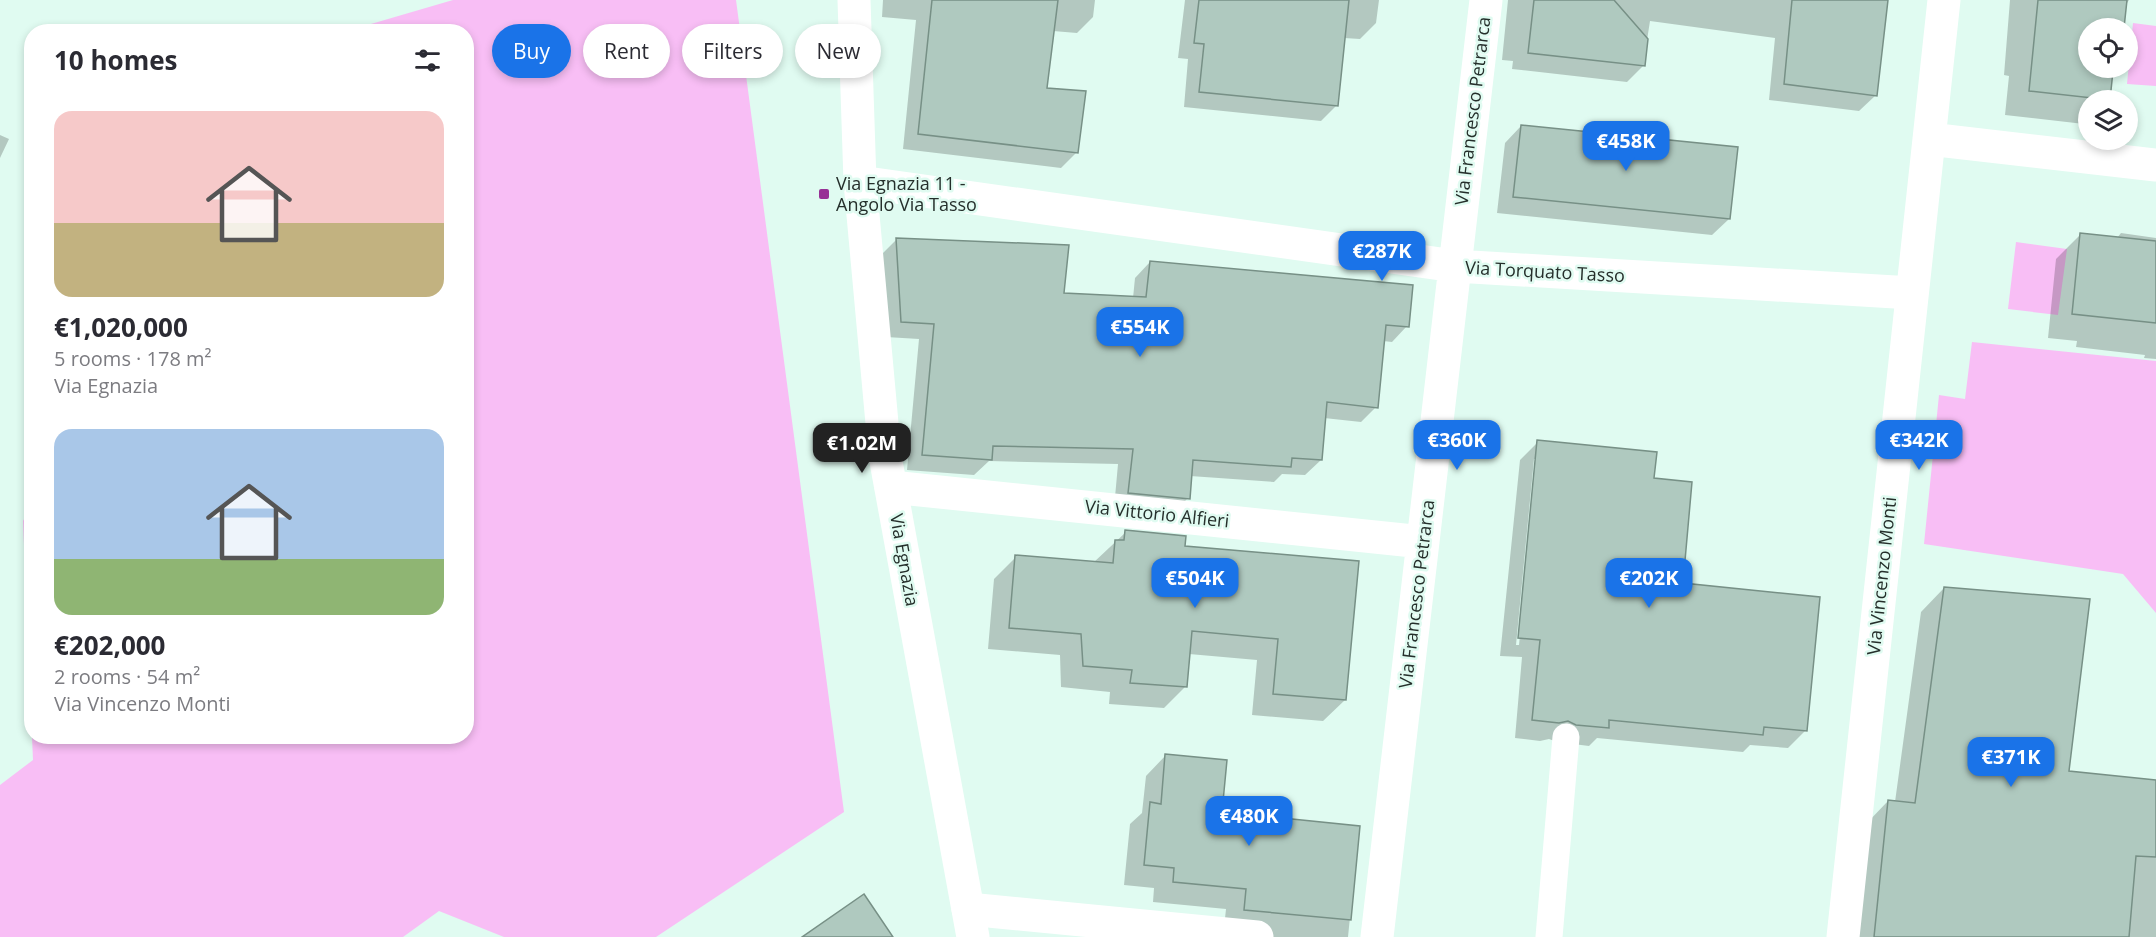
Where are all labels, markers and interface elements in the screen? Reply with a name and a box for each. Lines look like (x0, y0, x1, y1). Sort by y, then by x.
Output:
street label: Via Francesco Petrarca (1449, 15, 1495, 207)
map controls (2078, 18, 2138, 150)
button: locate (2078, 18, 2138, 78)
chip: Buy (492, 24, 571, 78)
chip: Rent (583, 24, 670, 78)
chip: Filters (682, 24, 783, 78)
chip: New (795, 24, 881, 78)
text: 10 homes (54, 42, 178, 78)
icon: filters (411, 44, 444, 77)
button: layers (2078, 90, 2138, 150)
pin: €458K (1584, 121, 1668, 172)
text: €458K (1596, 127, 1656, 154)
icon: home (195, 150, 303, 258)
place label: Via Egnazia 11 - Angolo Via Tasso (836, 171, 977, 216)
marker: Via Egnazia 11 - Angolo Via Tasso (817, 187, 831, 201)
pin: €287K (1340, 231, 1424, 282)
text: €287K (1352, 237, 1412, 264)
street label: Via Torquato Tasso (1465, 255, 1626, 287)
pin: €554K (1098, 307, 1182, 358)
text: €1,020,000 (54, 309, 188, 345)
text: €554K (1110, 313, 1170, 340)
text: 5 rooms · 178 m² (54, 345, 212, 372)
text: Via Egnazia (54, 372, 158, 399)
pin: €360K (1415, 420, 1499, 471)
pin: €342K (1877, 420, 1961, 471)
pin: €1.02M (813, 423, 911, 474)
text: €360K (1427, 426, 1487, 453)
text: €342K (1889, 426, 1949, 453)
text: €1.02M (827, 429, 897, 456)
icon: home (195, 468, 303, 576)
street label: Via Vittorio Alfieri (1084, 494, 1230, 533)
street label: Via Vincenzo Monti (1861, 496, 1901, 656)
street label: Via Francesco Petrarca (1393, 498, 1439, 690)
street label: Via Egnazia (885, 512, 925, 608)
pin: €504K (1153, 558, 1237, 609)
pin: €202K (1607, 558, 1691, 609)
text: €504K (1165, 564, 1225, 591)
text: €202K (1619, 564, 1679, 591)
text: €202,000 (54, 627, 165, 663)
text: 2 rooms · 54 m² (54, 663, 200, 690)
text: Via Vincenzo Monti (54, 690, 231, 717)
pin: €371K (1969, 737, 2053, 788)
text: €371K (1981, 743, 2041, 770)
pin: €480K (1207, 796, 1291, 847)
text: €480K (1219, 802, 1279, 829)

